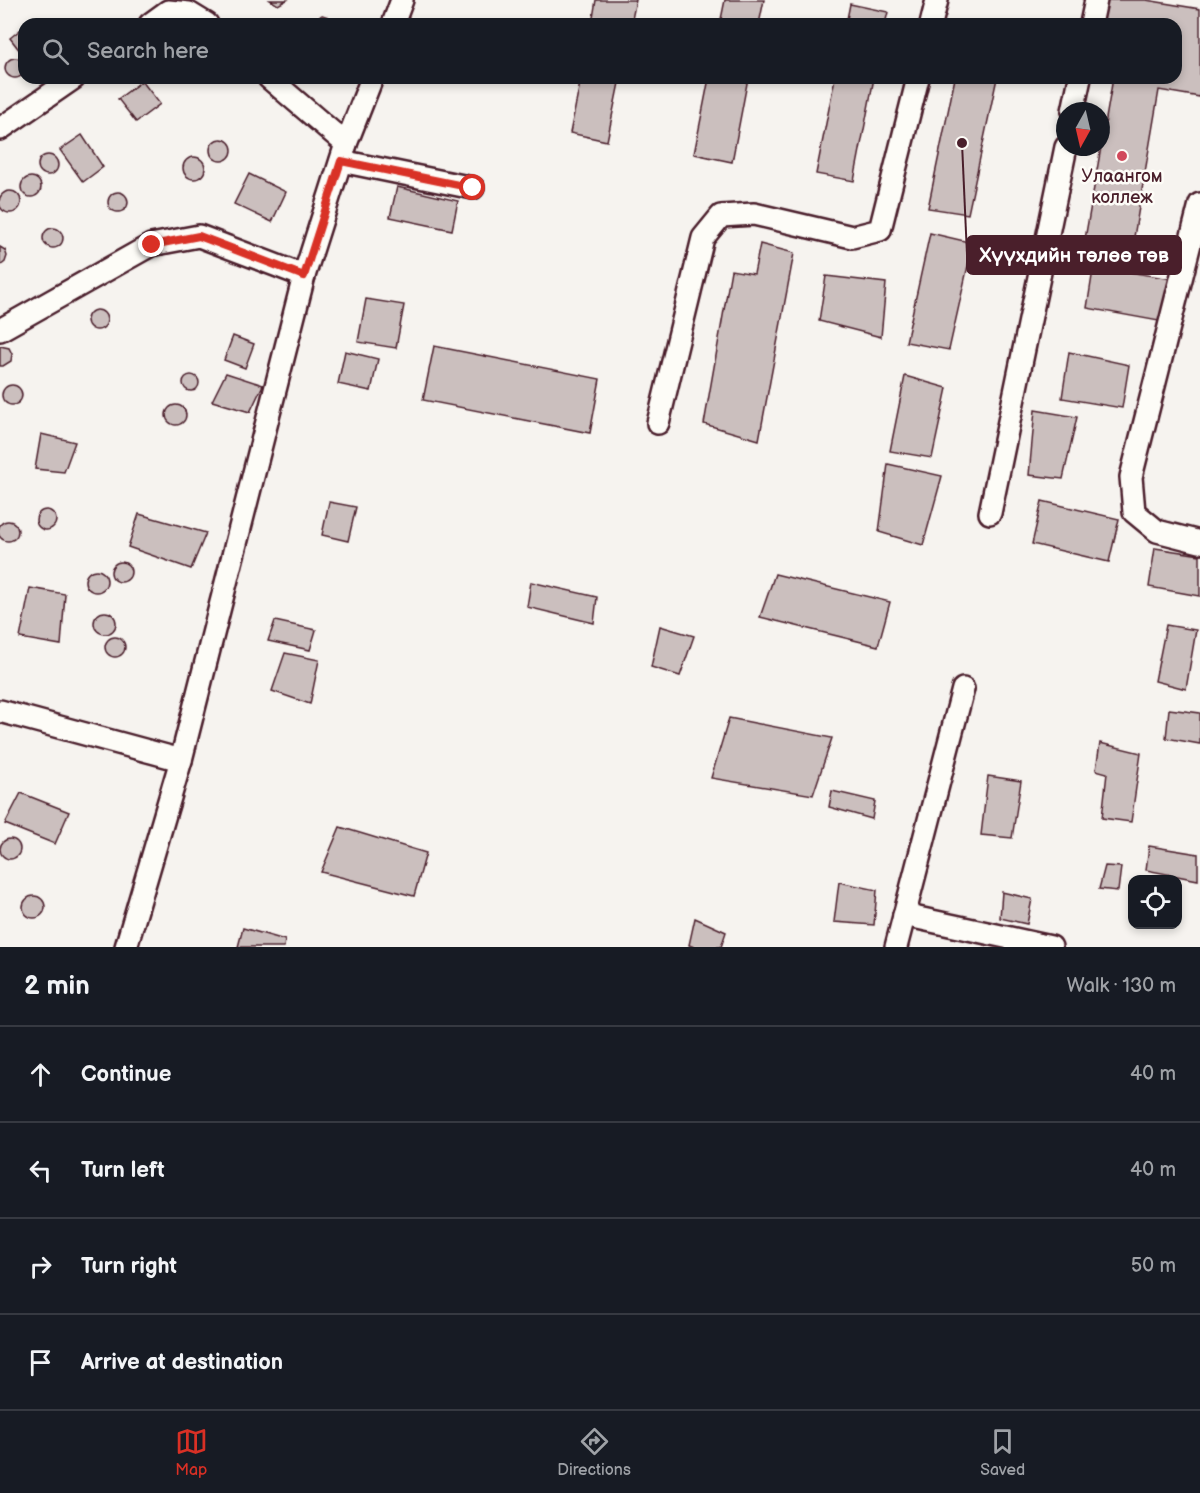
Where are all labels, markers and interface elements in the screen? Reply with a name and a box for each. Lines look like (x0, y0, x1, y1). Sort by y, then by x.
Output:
search box (18, 18, 1182, 84)
icon: search (39, 35, 72, 68)
text: Search here (87, 38, 209, 65)
north arrow (1056, 102, 1110, 156)
marker: Улаангом коллеж (1115, 149, 1129, 163)
place label: Улаангом коллеж (1081, 166, 1163, 208)
route start (459, 174, 485, 200)
route end (138, 231, 164, 257)
callout: Хүүхдийн төлөө төв (967, 236, 1181, 274)
text: Хүүхдийн төлөө төв (978, 244, 1169, 268)
map controls (1128, 875, 1182, 929)
button: locate (1128, 875, 1182, 929)
text: 2 min (24, 971, 90, 1002)
text: Walk · 130 m (1067, 974, 1176, 998)
icon: ahead (24, 1058, 57, 1091)
text: Continue (81, 1061, 171, 1088)
text: 40 m (1130, 1062, 1176, 1086)
icon: left (24, 1154, 57, 1187)
text: Turn left (81, 1157, 165, 1184)
text: 40 m (1130, 1158, 1176, 1182)
icon: right (24, 1250, 57, 1283)
text: Turn right (81, 1253, 177, 1280)
text: 50 m (1131, 1254, 1176, 1278)
icon: arrive (24, 1346, 57, 1379)
text: Arrive at destination (81, 1349, 283, 1376)
tab: Map (175, 1425, 208, 1480)
tab: Directions (557, 1425, 631, 1480)
tab: Saved (980, 1425, 1025, 1480)

